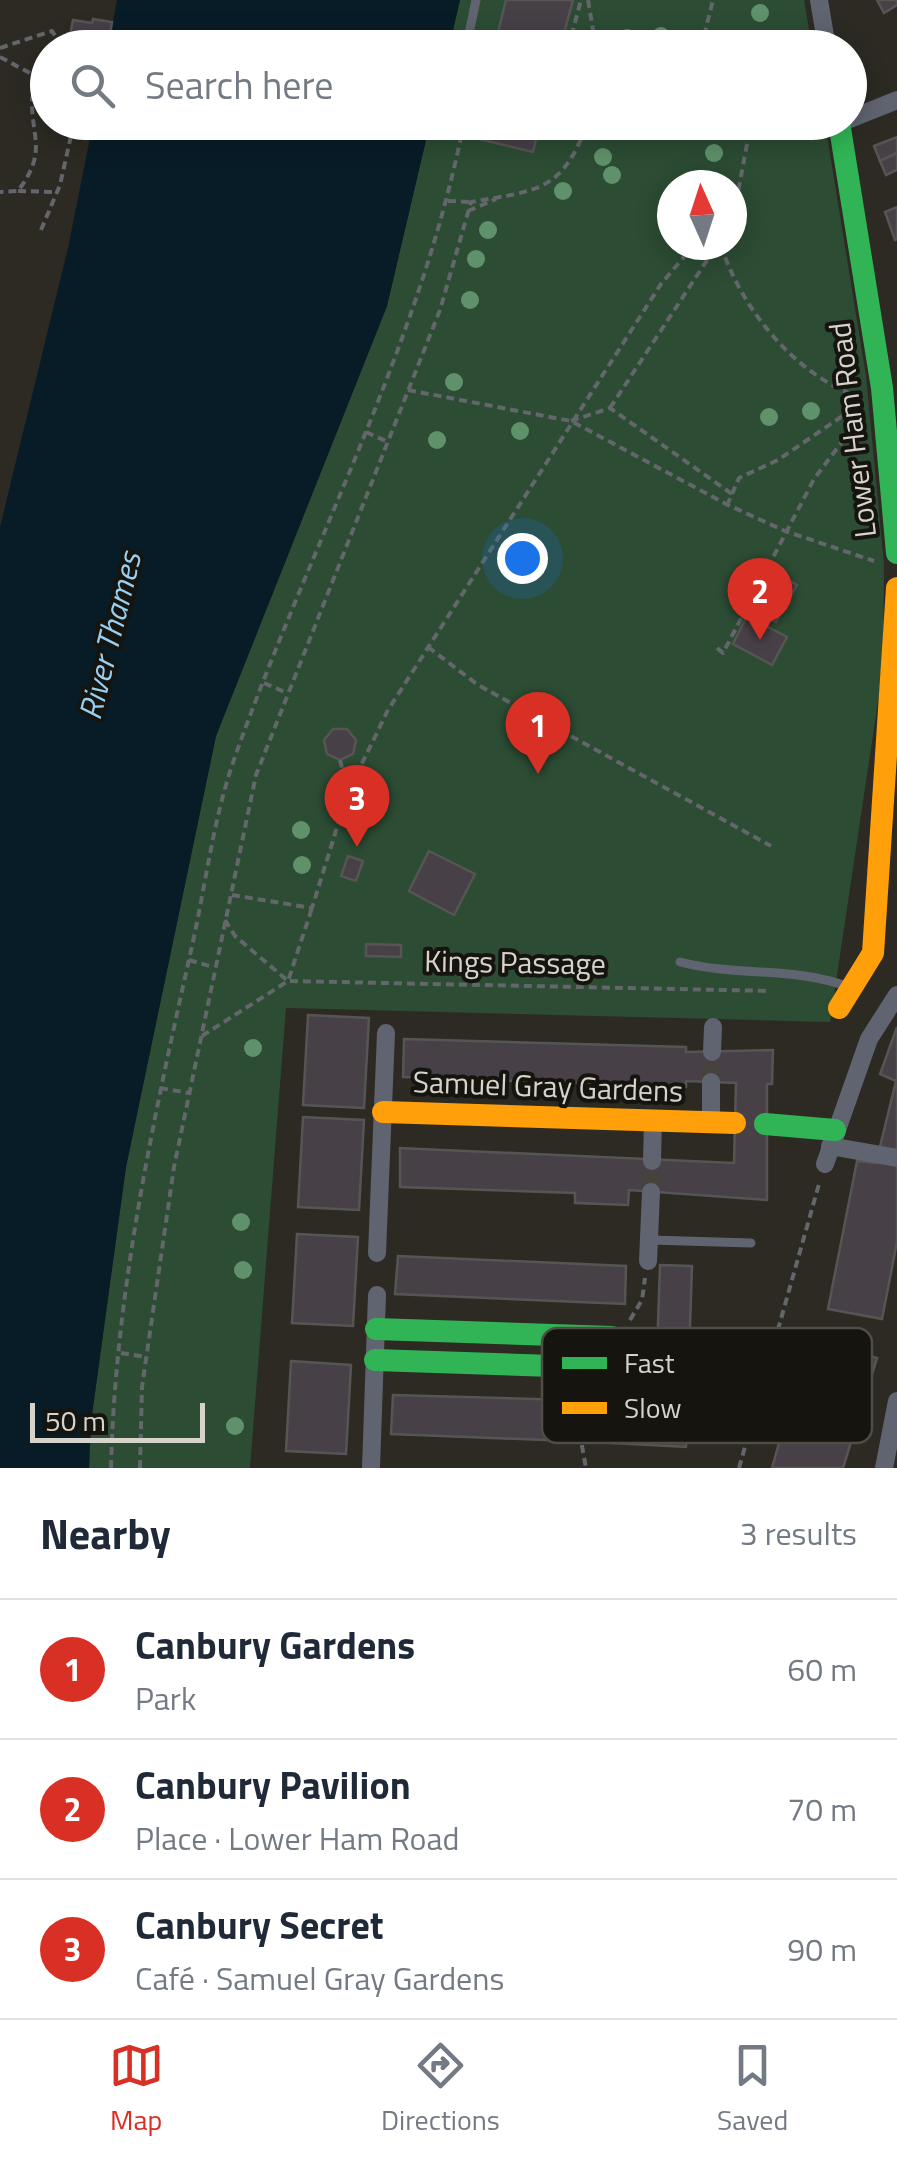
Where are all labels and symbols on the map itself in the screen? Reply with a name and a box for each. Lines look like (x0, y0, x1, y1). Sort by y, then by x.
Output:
north arrow (657, 170, 747, 260)
street label: Lower Ham Road (816, 320, 888, 540)
your location (497, 533, 548, 584)
water label: River Thames (65, 545, 154, 725)
pin: 2 (728, 558, 792, 640)
pin: 1 (506, 692, 570, 774)
pin: 3 (324, 764, 390, 847)
street label: Kings Passage (424, 937, 606, 987)
street label: Samuel Gray Gardens (412, 1058, 684, 1114)
legend (542, 1328, 872, 1443)
text: Fast (624, 1341, 675, 1384)
text: Slow (624, 1386, 682, 1429)
scale bar (30, 1398, 205, 1442)

